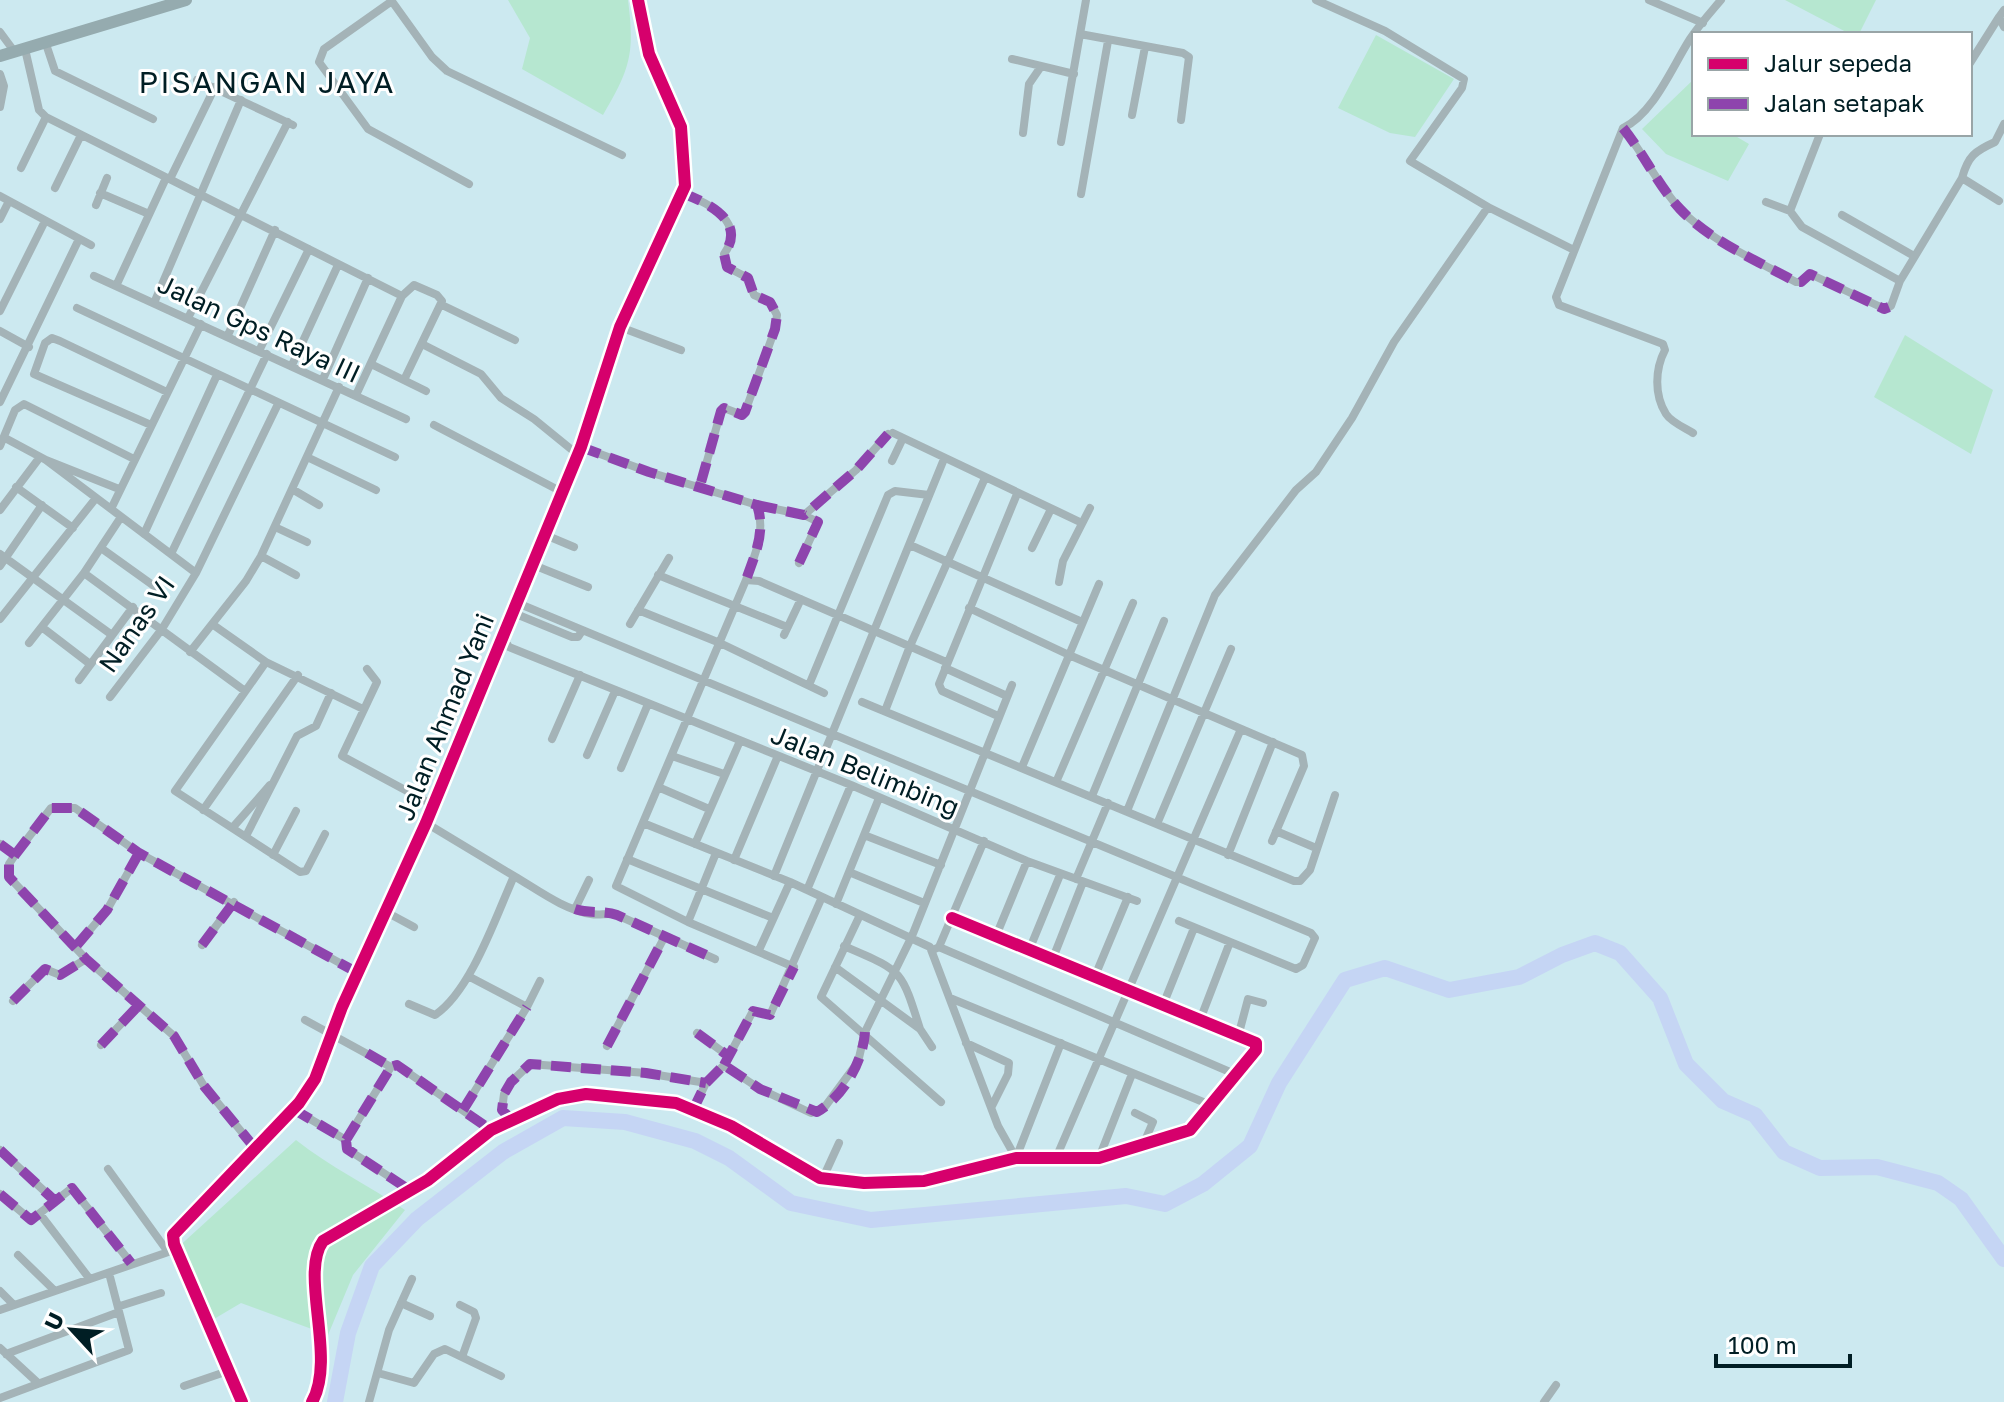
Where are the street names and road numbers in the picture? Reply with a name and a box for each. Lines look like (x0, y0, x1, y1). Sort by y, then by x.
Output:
street label: Jalan Gps Raya III (153, 268, 366, 389)
street label: Nanas VI (92, 569, 181, 678)
street label: Jalan Ahmad Yani (389, 609, 500, 825)
street label: Jalan Belimbing (766, 719, 964, 822)

